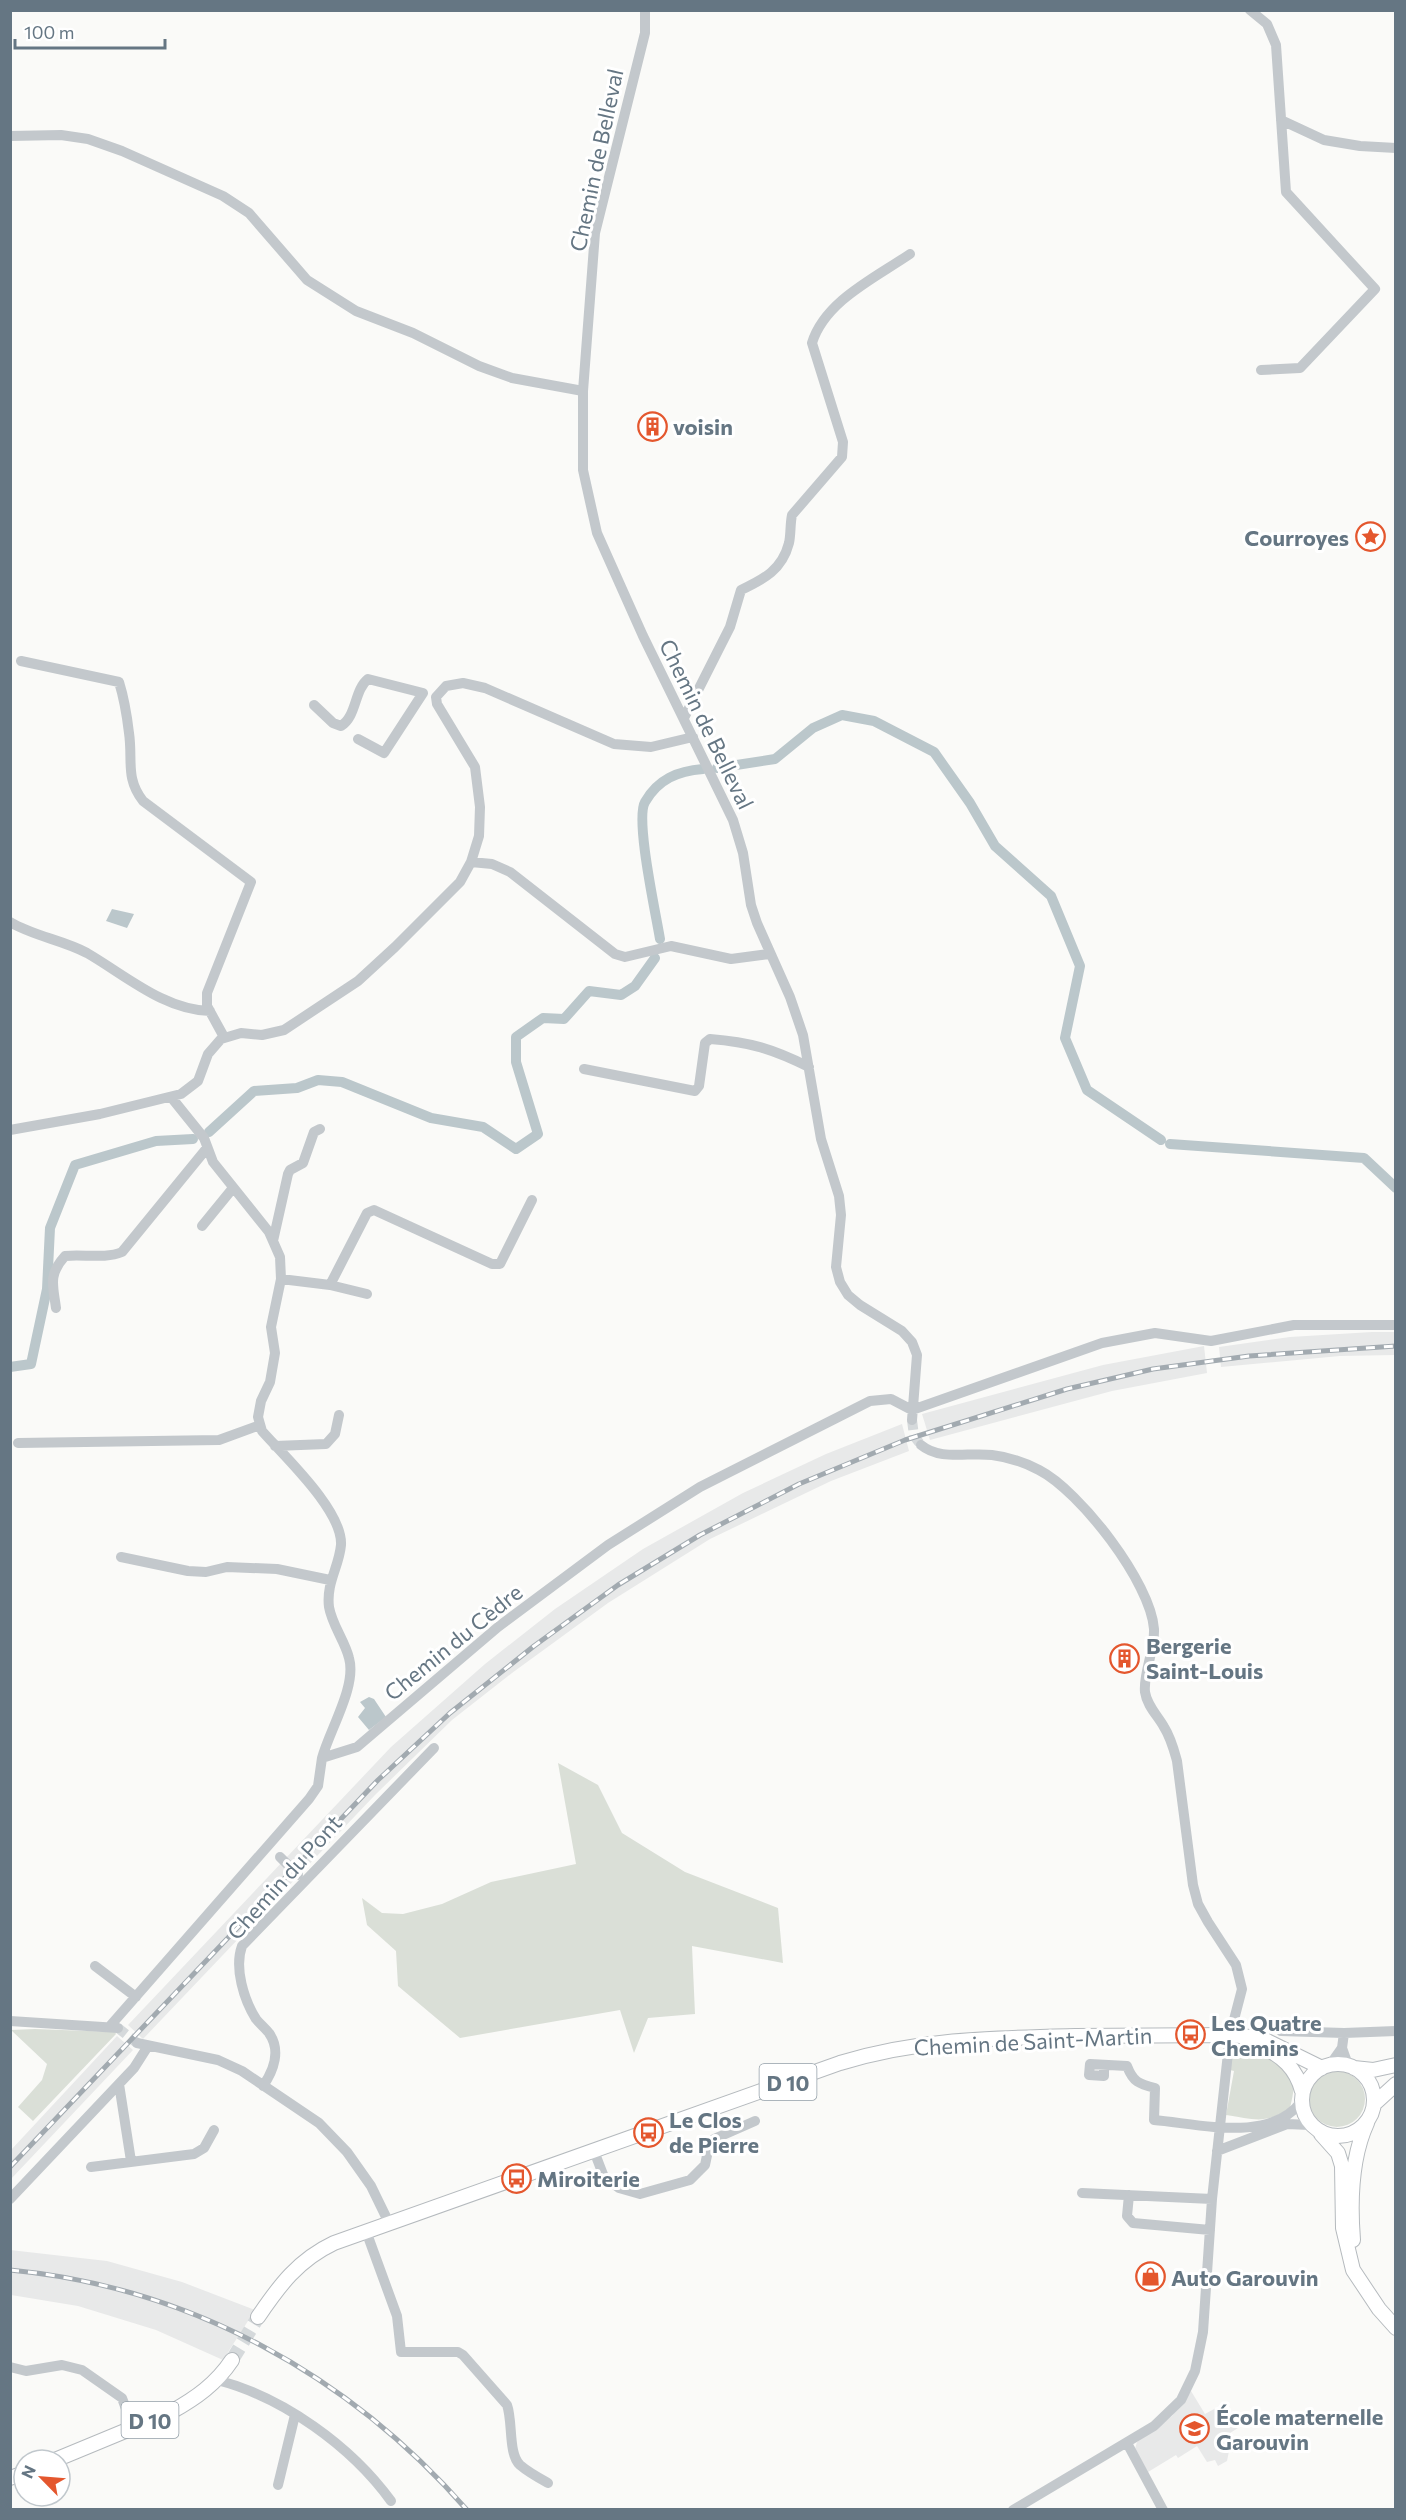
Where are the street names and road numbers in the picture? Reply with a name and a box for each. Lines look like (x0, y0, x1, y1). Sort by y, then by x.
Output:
street label: Chemin de Belleval (563, 66, 629, 254)
street label: Chemin de Belleval (654, 635, 760, 813)
street label: Chemin du Cèdre (379, 1578, 527, 1706)
street label: Chemin du Pont (221, 1809, 347, 1945)
street label: Chemin de Saint-Martin (913, 2021, 1153, 2061)
road number: D 10 (760, 2064, 816, 2100)
road number: D 10 (122, 2402, 178, 2438)

